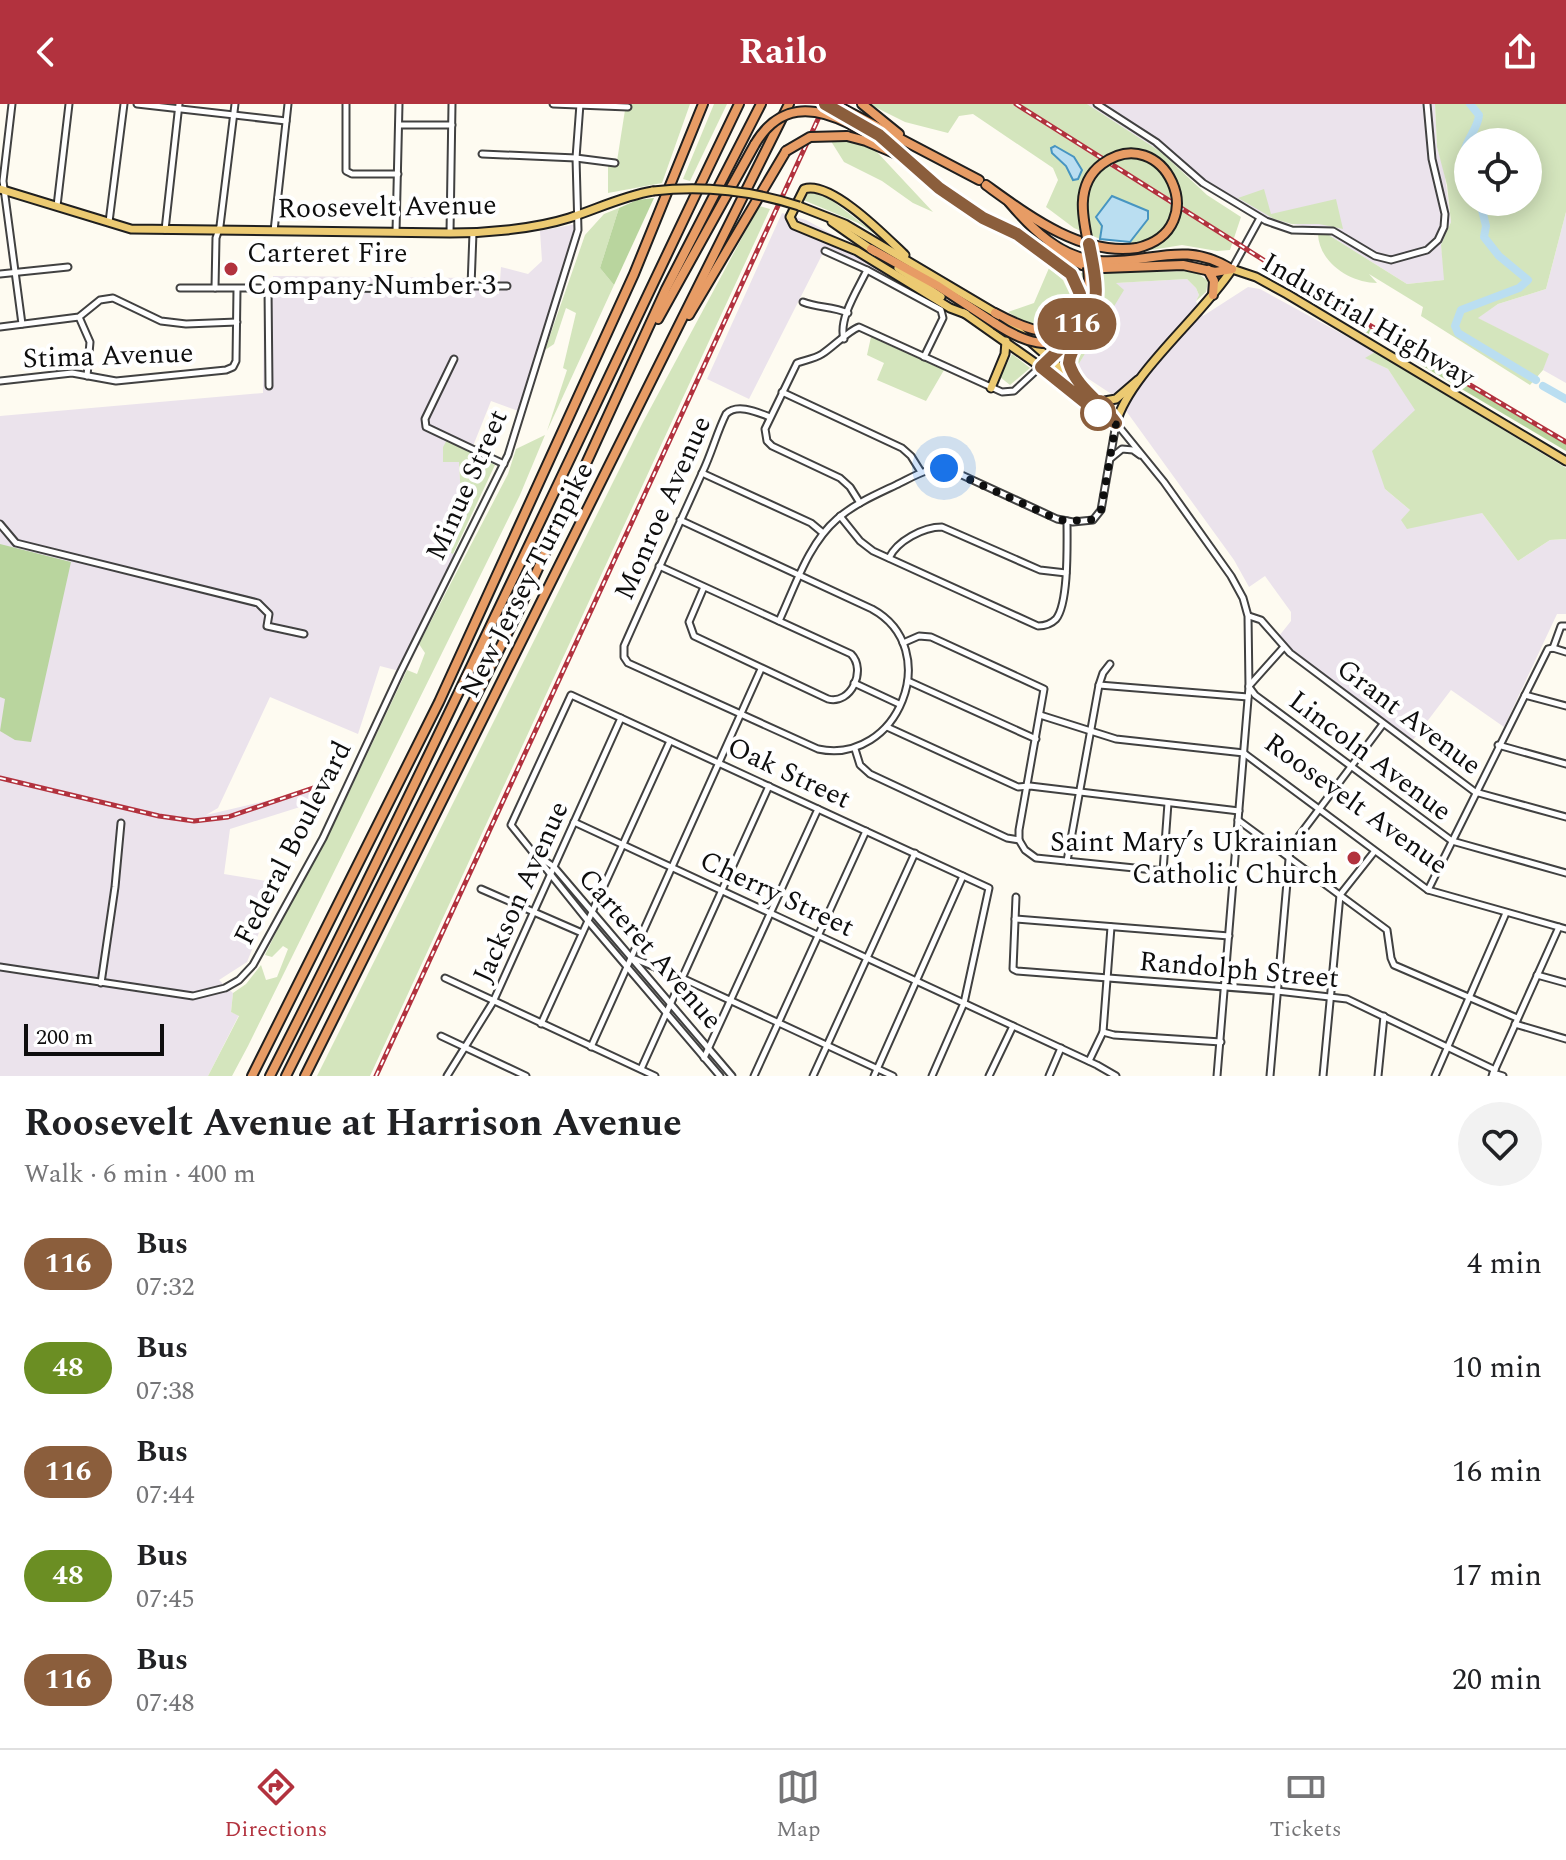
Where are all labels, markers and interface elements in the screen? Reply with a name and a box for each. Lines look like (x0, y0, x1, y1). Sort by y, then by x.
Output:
text: Railo (739, 25, 827, 80)
icon: back (24, 30, 68, 74)
icon: share (1498, 30, 1542, 74)
map controls (1454, 128, 1542, 216)
button: locate (1454, 128, 1542, 216)
street label: Roosevelt Avenue (277, 184, 497, 230)
place label: Carteret Fire Company Number 3 (247, 232, 496, 307)
street label: Industrial Highway (1253, 241, 1484, 399)
marker: Carteret Fire Company Number 3 (222, 260, 240, 278)
line badge: 116 (1031, 298, 1123, 350)
text: 116 (1053, 302, 1101, 345)
street label: Stima Avenue (22, 332, 194, 380)
unlabelled marker (1081, 396, 1115, 430)
street label: Minue Street (414, 402, 520, 568)
street label: Monroe Avenue (603, 409, 723, 607)
your location (924, 448, 964, 488)
street label: New Jersey Turnpike (449, 454, 605, 706)
street label: Grant Avenue (1327, 648, 1491, 786)
street label: Lincoln Avenue (1279, 680, 1461, 832)
street label: Roosevelt Avenue (1255, 722, 1457, 886)
street label: Oak Street (720, 726, 858, 820)
street label: Federal Boulevard (223, 733, 363, 953)
street label: Jackson Avenue (462, 794, 580, 990)
place label: Saint Mary’s Ukrainian Catholic Church (1050, 821, 1338, 896)
street label: Cherry Street (693, 839, 862, 949)
marker: Saint Mary’s Ukrainian Catholic Church (1345, 849, 1363, 867)
street label: Carteret Avenue (567, 858, 733, 1040)
street label: Randolph Street (1137, 940, 1341, 1000)
scale bar (24, 1020, 164, 1056)
text: 200 m (36, 1021, 93, 1054)
text: Roosevelt Avenue at Harrison Avenue (24, 1095, 682, 1153)
button: heart (1458, 1102, 1542, 1186)
text: Walk · 6 min · 400 m (24, 1154, 256, 1194)
text: Bus (136, 1221, 188, 1267)
text: 4 min (1467, 1241, 1542, 1287)
text: 116 (44, 1242, 92, 1285)
text: 07:32 (136, 1267, 195, 1307)
text: Bus (136, 1325, 188, 1371)
text: 10 min (1452, 1345, 1542, 1391)
text: 48 (52, 1346, 84, 1389)
text: 07:38 (136, 1371, 195, 1411)
text: Bus (136, 1429, 188, 1475)
text: 16 min (1452, 1449, 1542, 1495)
text: 116 (44, 1450, 92, 1493)
text: 07:44 (136, 1475, 195, 1515)
text: Bus (136, 1533, 188, 1579)
text: 17 min (1452, 1553, 1542, 1599)
text: 48 (52, 1554, 84, 1597)
text: 07:45 (136, 1579, 195, 1619)
text: Bus (136, 1637, 188, 1683)
text: 20 min (1452, 1657, 1542, 1703)
text: 116 (44, 1658, 92, 1701)
text: 07:48 (136, 1683, 195, 1723)
tab: Directions (224, 1765, 327, 1846)
tab: Map (776, 1765, 821, 1846)
tab: Tickets (1269, 1765, 1342, 1846)

